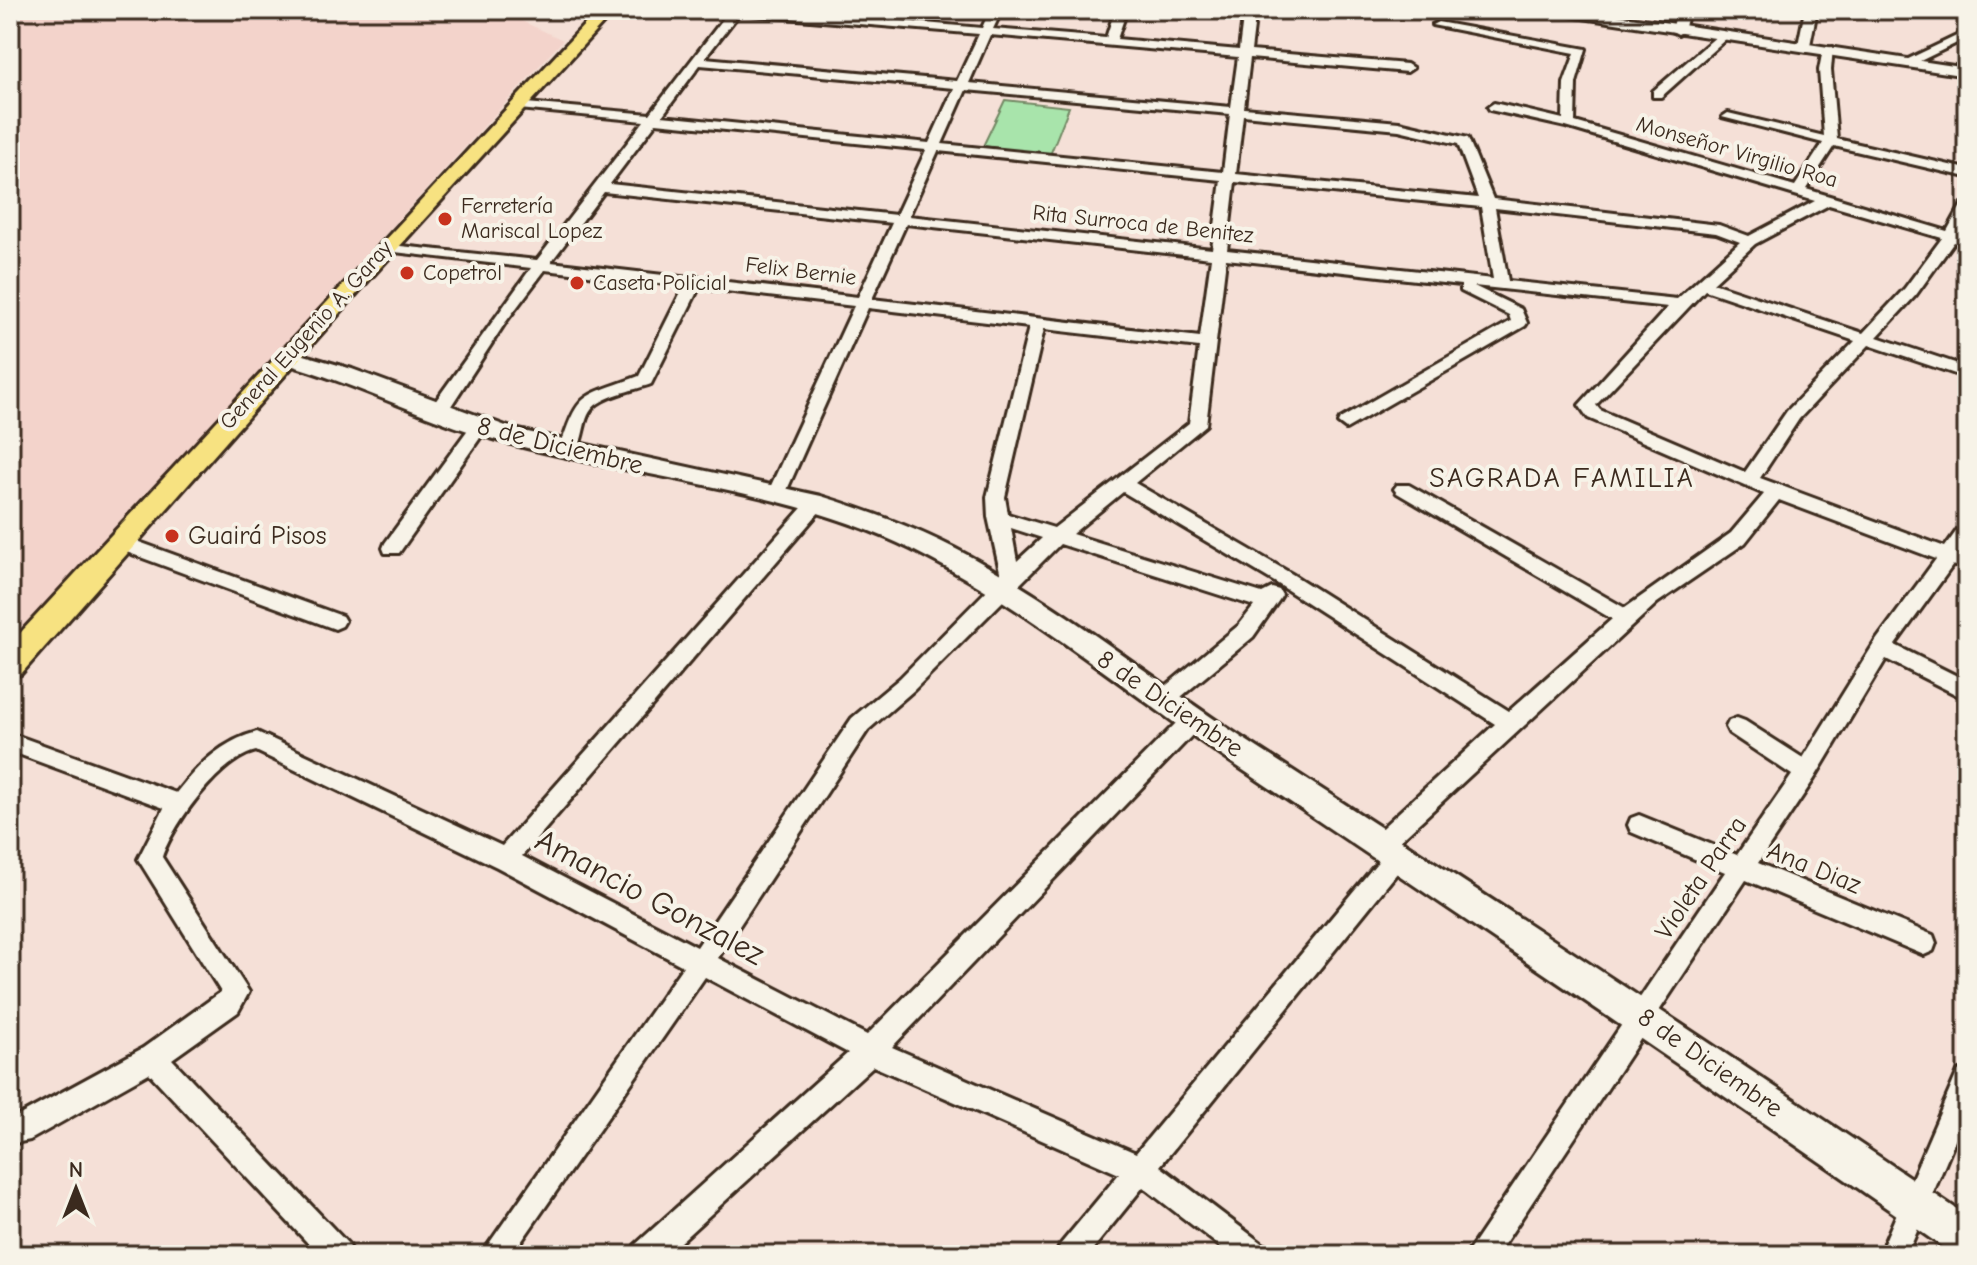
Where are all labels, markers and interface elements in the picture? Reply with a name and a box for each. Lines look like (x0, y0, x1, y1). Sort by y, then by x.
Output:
street label: Monseñor Virgilio Roa (1633, 111, 1841, 193)
place label: Ferretería Mariscal Lopez (461, 193, 603, 244)
street label: Rita Surroca de Benitez (1031, 199, 1255, 249)
marker: Ferretería Mariscal Lopez (436, 210, 454, 228)
street label: General Eugenio A. Garay (214, 235, 398, 435)
street label: Felix Bernie (744, 251, 858, 291)
place label: Copetrol (423, 260, 502, 286)
marker: Copetrol (398, 264, 416, 282)
place label: Caseta Policial (593, 270, 727, 296)
marker: Caseta Policial (568, 274, 586, 292)
street label: 8 de Diciembre (474, 411, 646, 481)
district label: SAGRADA FAMILIA (1429, 462, 1695, 494)
place label: Guairá Pisos (188, 521, 326, 551)
marker: Guairá Pisos (163, 527, 181, 545)
street label: 8 de Diciembre (1091, 644, 1249, 764)
street label: Violeta Parra (1649, 811, 1753, 945)
street label: Amancio Gonzalez (529, 821, 771, 973)
street label: Ana Diaz (1763, 836, 1865, 900)
street label: 8 de Diciembre (1632, 1002, 1788, 1124)
north arrow (36, 1149, 116, 1229)
text: N (69, 1157, 83, 1183)

